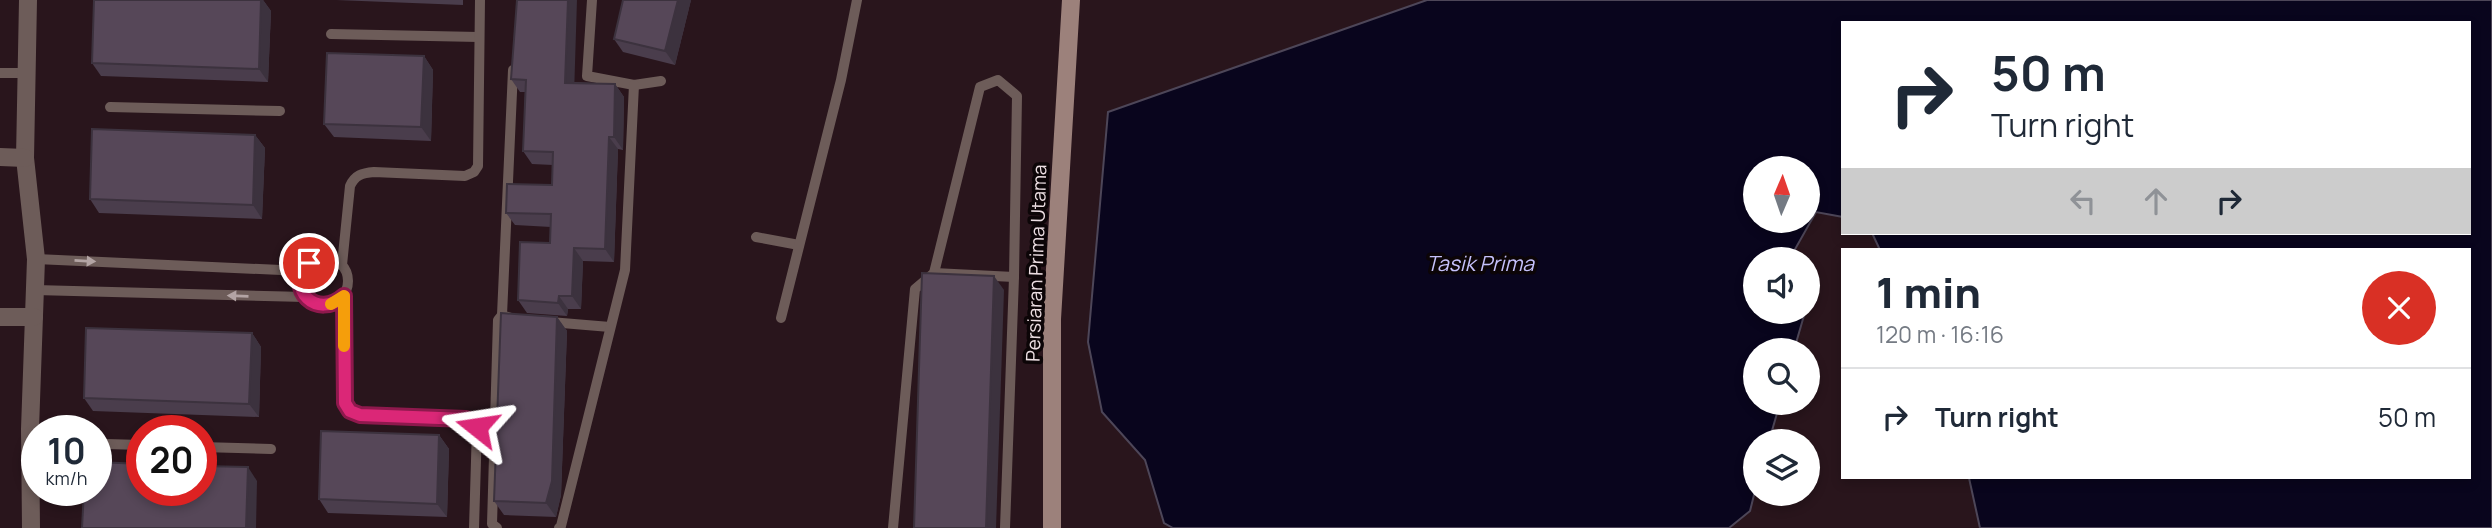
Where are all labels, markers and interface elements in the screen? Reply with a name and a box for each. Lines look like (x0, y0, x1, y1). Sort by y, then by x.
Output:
text: 50 m (1991, 39, 2106, 106)
icon: right (1876, 49, 1967, 140)
text: Turn right (1991, 103, 2134, 147)
north arrow (1743, 156, 1820, 233)
map controls (1743, 156, 1820, 506)
street label: Persiaran Prima Utama (1020, 164, 1052, 362)
icon: left (2064, 182, 2102, 220)
icon: ahead (2137, 182, 2175, 220)
icon: right (2210, 182, 2248, 220)
pin (279, 233, 339, 293)
icon: arrive (290, 244, 328, 282)
button: sound (1743, 247, 1820, 324)
water label: Tasik Prima (1426, 249, 1535, 277)
one-way arrow (74, 255, 96, 266)
text: 1 min (1876, 263, 1981, 321)
button: close (2362, 271, 2436, 345)
one-way arrow (227, 290, 249, 301)
text: 120 m · 16:16 (1876, 318, 2004, 350)
button: search (1743, 338, 1820, 415)
position arrow (440, 390, 514, 464)
icon: right (1876, 398, 1914, 436)
text: Turn right (1935, 399, 2059, 435)
text: 50 m (2378, 399, 2436, 435)
speed limit sign: 20 (126, 415, 217, 506)
text: 10 (47, 427, 86, 475)
button: layers (1743, 429, 1820, 506)
text: km/h (46, 466, 87, 490)

